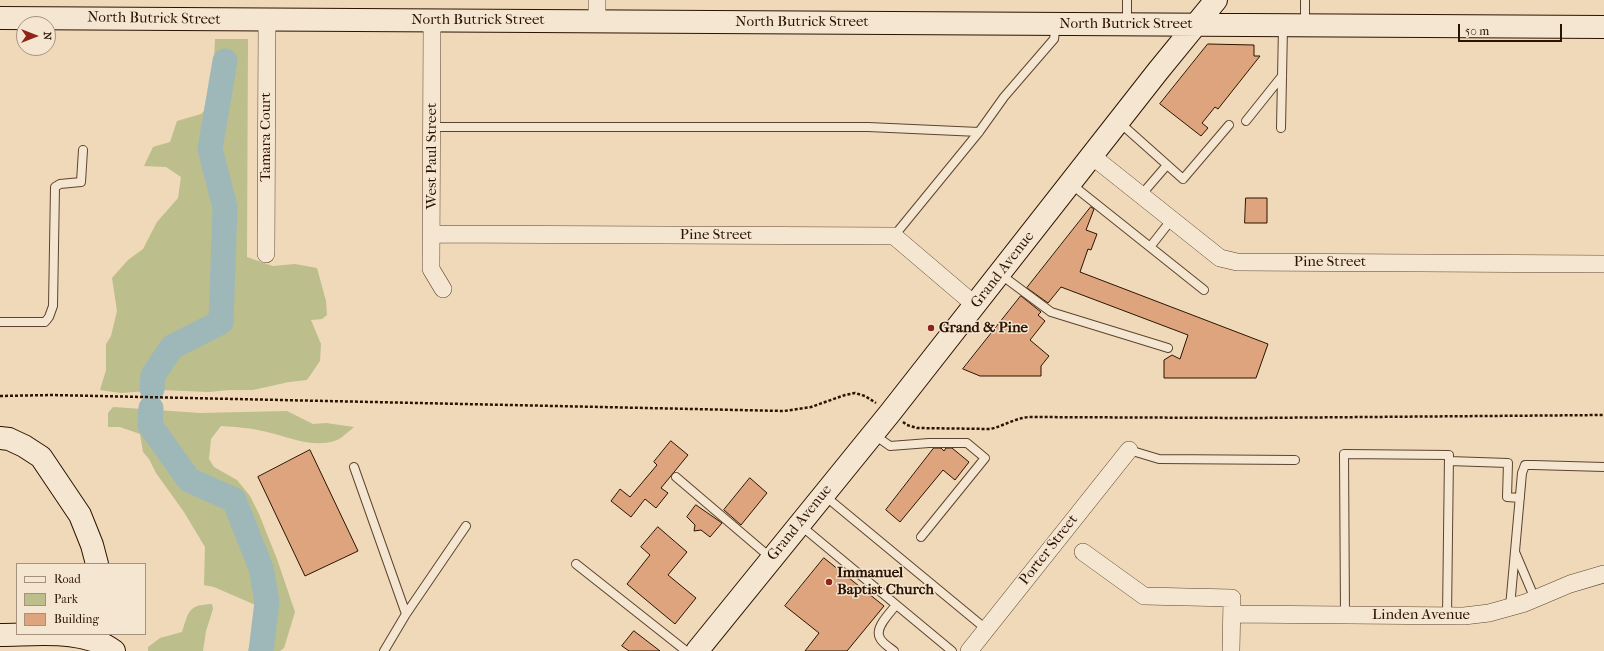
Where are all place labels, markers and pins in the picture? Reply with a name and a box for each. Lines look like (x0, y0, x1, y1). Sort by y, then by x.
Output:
place label: Grand & Pine (939, 319, 1028, 337)
marker: Grand & Pine (926, 323, 936, 333)
place label: Immanuel Baptist Church (837, 564, 934, 599)
marker: Immanuel Baptist Church (824, 577, 834, 587)

